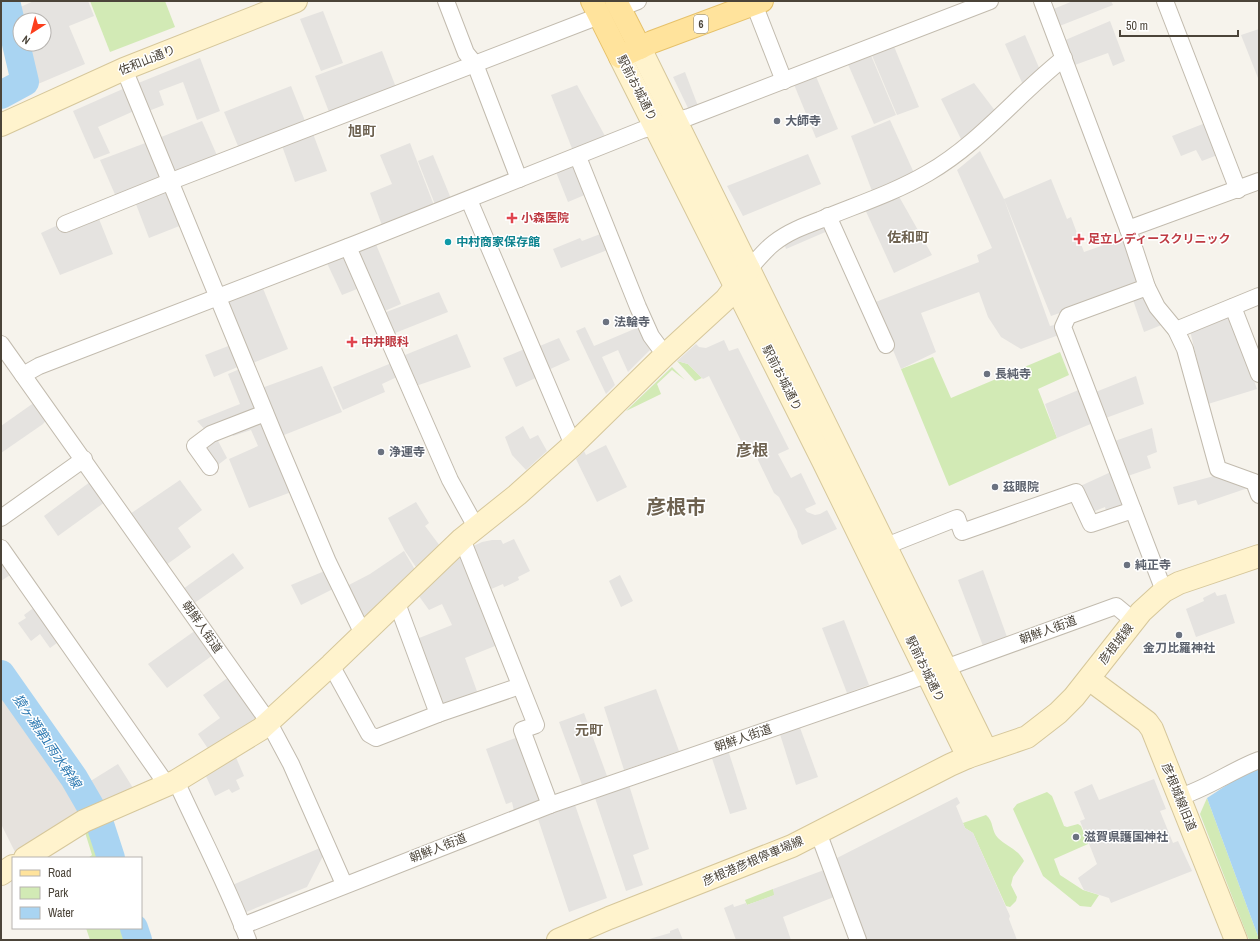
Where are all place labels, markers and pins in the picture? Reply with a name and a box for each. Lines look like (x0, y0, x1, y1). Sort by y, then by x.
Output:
place label: 大師寺 (785, 113, 821, 129)
marker: 大師寺 (772, 116, 782, 126)
place label: 小森医院 (521, 210, 569, 226)
marker: 小森医院 (506, 212, 518, 224)
place label: 足立レディースクリニック (1088, 231, 1231, 247)
marker: 足立レディースクリニック (1073, 233, 1085, 245)
place label: 中村商家保存館 (456, 234, 540, 250)
marker: 中村商家保存館 (443, 237, 453, 247)
place label: 法輪寺 (614, 314, 650, 330)
marker: 法輪寺 (601, 317, 611, 327)
place label: 中井眼科 (361, 334, 409, 350)
marker: 中井眼科 (346, 336, 358, 348)
place label: 長純寺 (995, 366, 1031, 382)
marker: 長純寺 (982, 369, 992, 379)
place label: 浄運寺 (389, 444, 425, 460)
marker: 浄運寺 (376, 447, 386, 457)
place label: 茲眼院 (1003, 479, 1039, 495)
marker: 茲眼院 (990, 482, 1000, 492)
place label: 純正寺 (1135, 557, 1171, 573)
marker: 純正寺 (1122, 560, 1132, 570)
marker: 金刀比羅神社 (1174, 630, 1184, 640)
place label: 金刀比羅神社 (1143, 640, 1215, 656)
place label: 滋賀県護国神社 (1084, 829, 1168, 845)
marker: 滋賀県護国神社 (1071, 832, 1081, 842)

